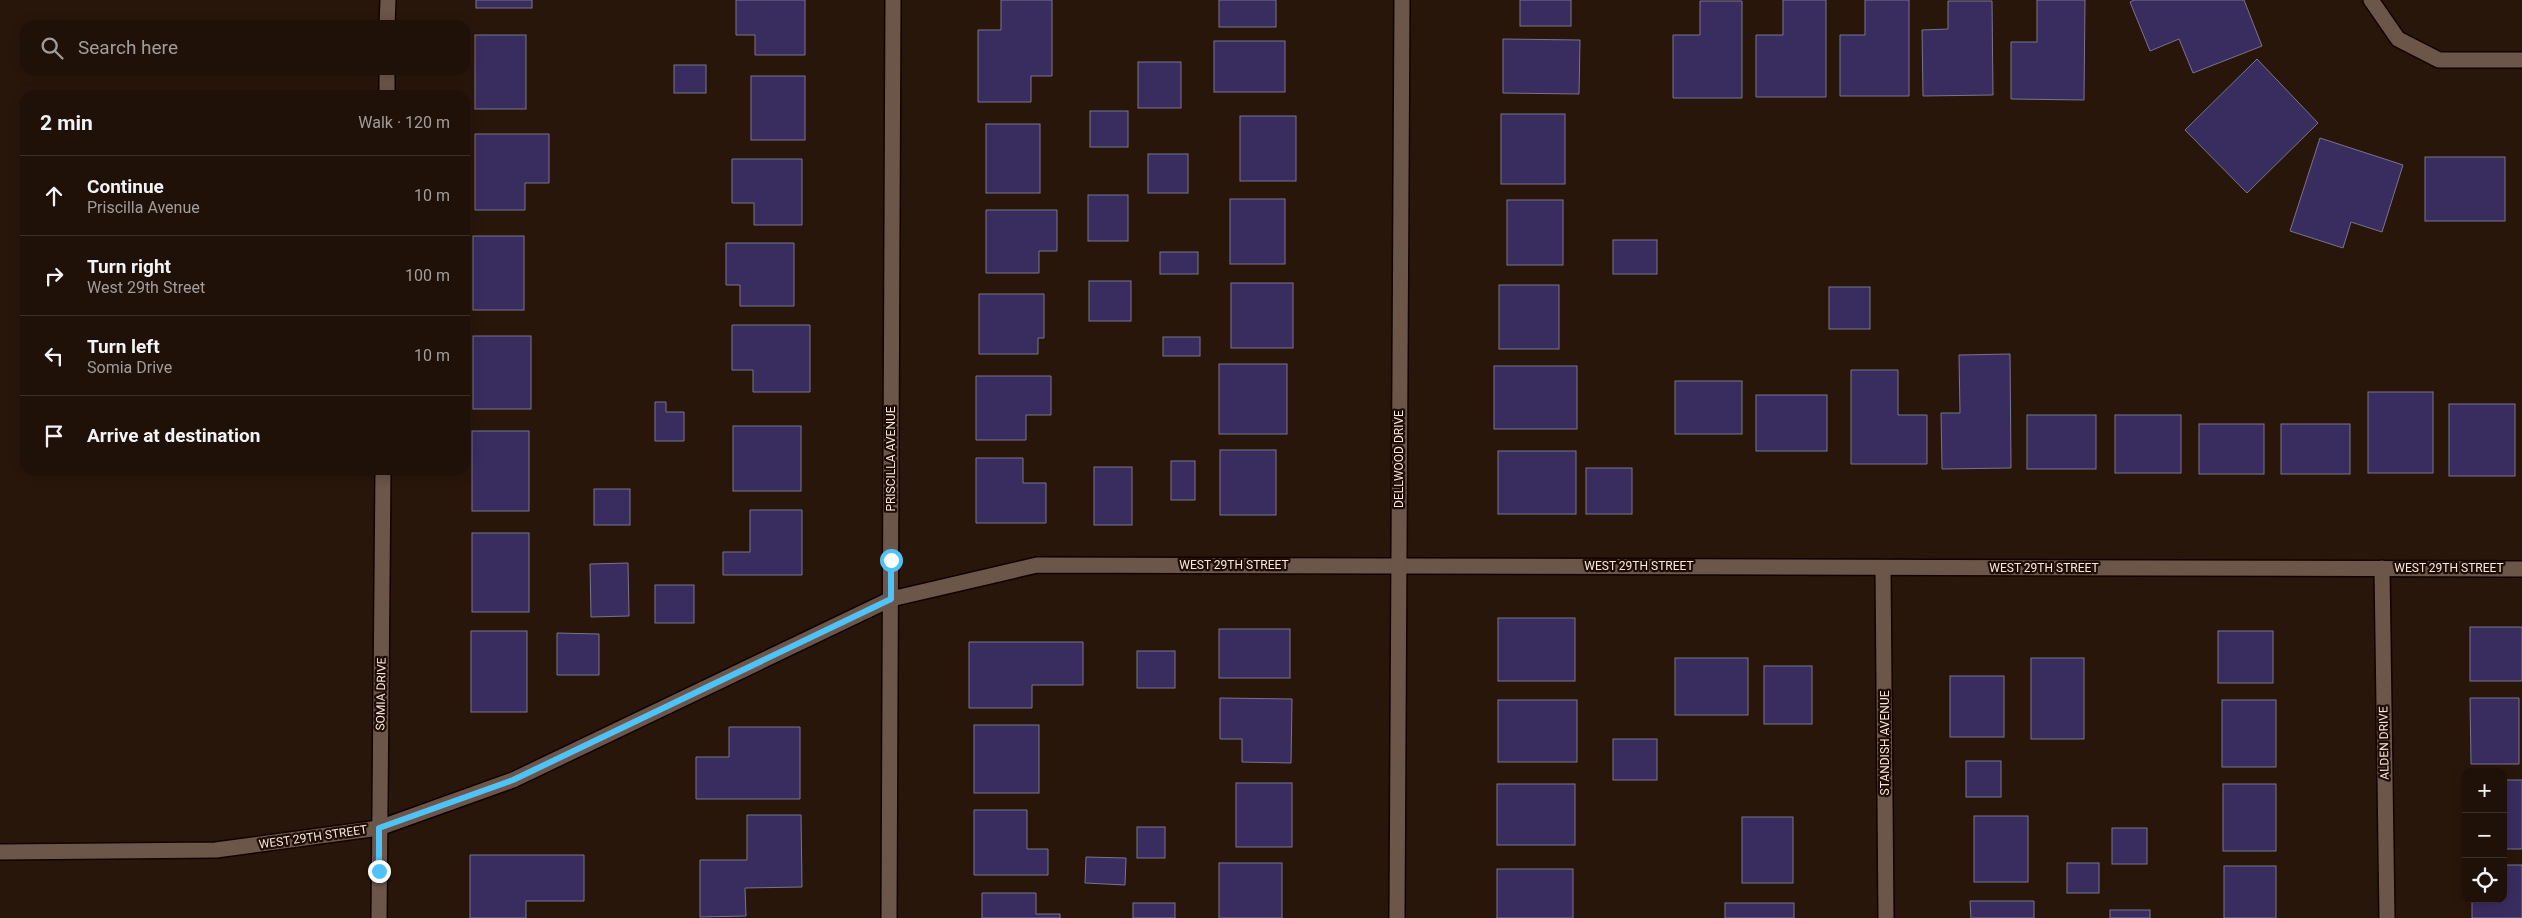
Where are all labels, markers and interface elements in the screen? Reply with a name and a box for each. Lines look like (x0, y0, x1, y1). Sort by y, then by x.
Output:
search box (20, 20, 470, 75)
icon: search (38, 34, 66, 62)
text: Search here (78, 36, 178, 59)
text: 2 min (40, 111, 93, 135)
text: Walk · 120 m (358, 113, 450, 132)
text: Continue (87, 175, 164, 198)
icon: ahead (40, 182, 68, 210)
text: 10 m (414, 186, 450, 205)
text: Priscilla Avenue (87, 198, 200, 217)
text: Turn right (87, 255, 171, 278)
icon: right (40, 262, 68, 290)
text: 100 m (405, 266, 450, 285)
text: West 29th Street (87, 278, 205, 297)
text: Turn left (87, 335, 160, 358)
icon: left (40, 342, 68, 370)
text: 10 m (414, 346, 450, 365)
text: Somia Drive (87, 358, 172, 377)
street label: PRISCILLA AVENUE (884, 406, 898, 512)
street label: DELLWOOD DRIVE (1392, 410, 1406, 508)
icon: arrive (40, 422, 68, 450)
text: Arrive at destination (87, 424, 260, 447)
route start (880, 549, 903, 572)
street label: WEST 29TH STREET (1179, 558, 1289, 572)
street label: WEST 29TH STREET (1584, 559, 1694, 573)
street label: WEST 29TH STREET (1989, 561, 2099, 575)
street label: WEST 29TH STREET (2394, 561, 2504, 575)
street label: SOMIA DRIVE (373, 657, 389, 731)
street label: STANDISH AVENUE (1878, 690, 1892, 795)
street label: ALDEN DRIVE (2376, 706, 2392, 780)
map controls (2462, 768, 2507, 903)
button: + (2462, 768, 2507, 813)
button: − (2462, 813, 2507, 858)
street label: WEST 29TH STREET (258, 822, 368, 852)
button: locate (2462, 858, 2507, 903)
route end (368, 860, 391, 883)

